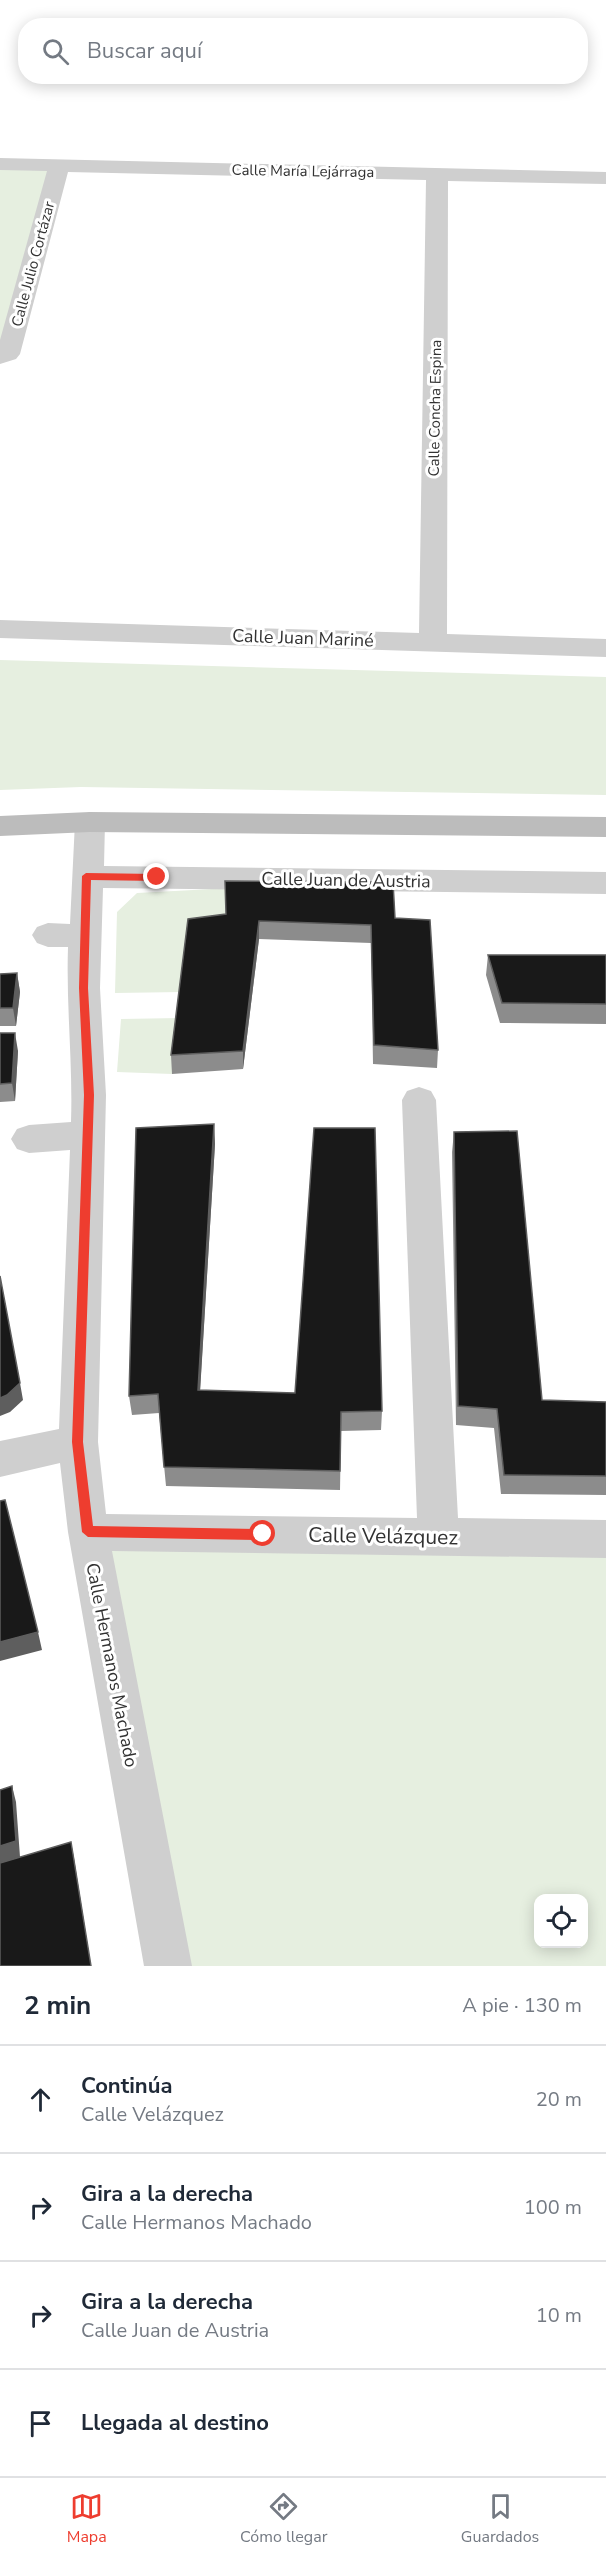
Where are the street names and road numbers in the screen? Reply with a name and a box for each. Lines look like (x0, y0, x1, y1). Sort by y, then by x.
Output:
street label: Calle María Lejárraga (231, 160, 375, 182)
street label: Calle Julio Cortázar (7, 199, 60, 329)
street label: Calle Concha Espina (424, 339, 446, 477)
street label: Calle Juan Mariné (232, 624, 374, 652)
street label: Calle Juan de Austria (261, 867, 431, 893)
street label: Calle Velázquez (308, 1521, 458, 1551)
street label: Calle Hermanos Machado (80, 1561, 144, 1769)

